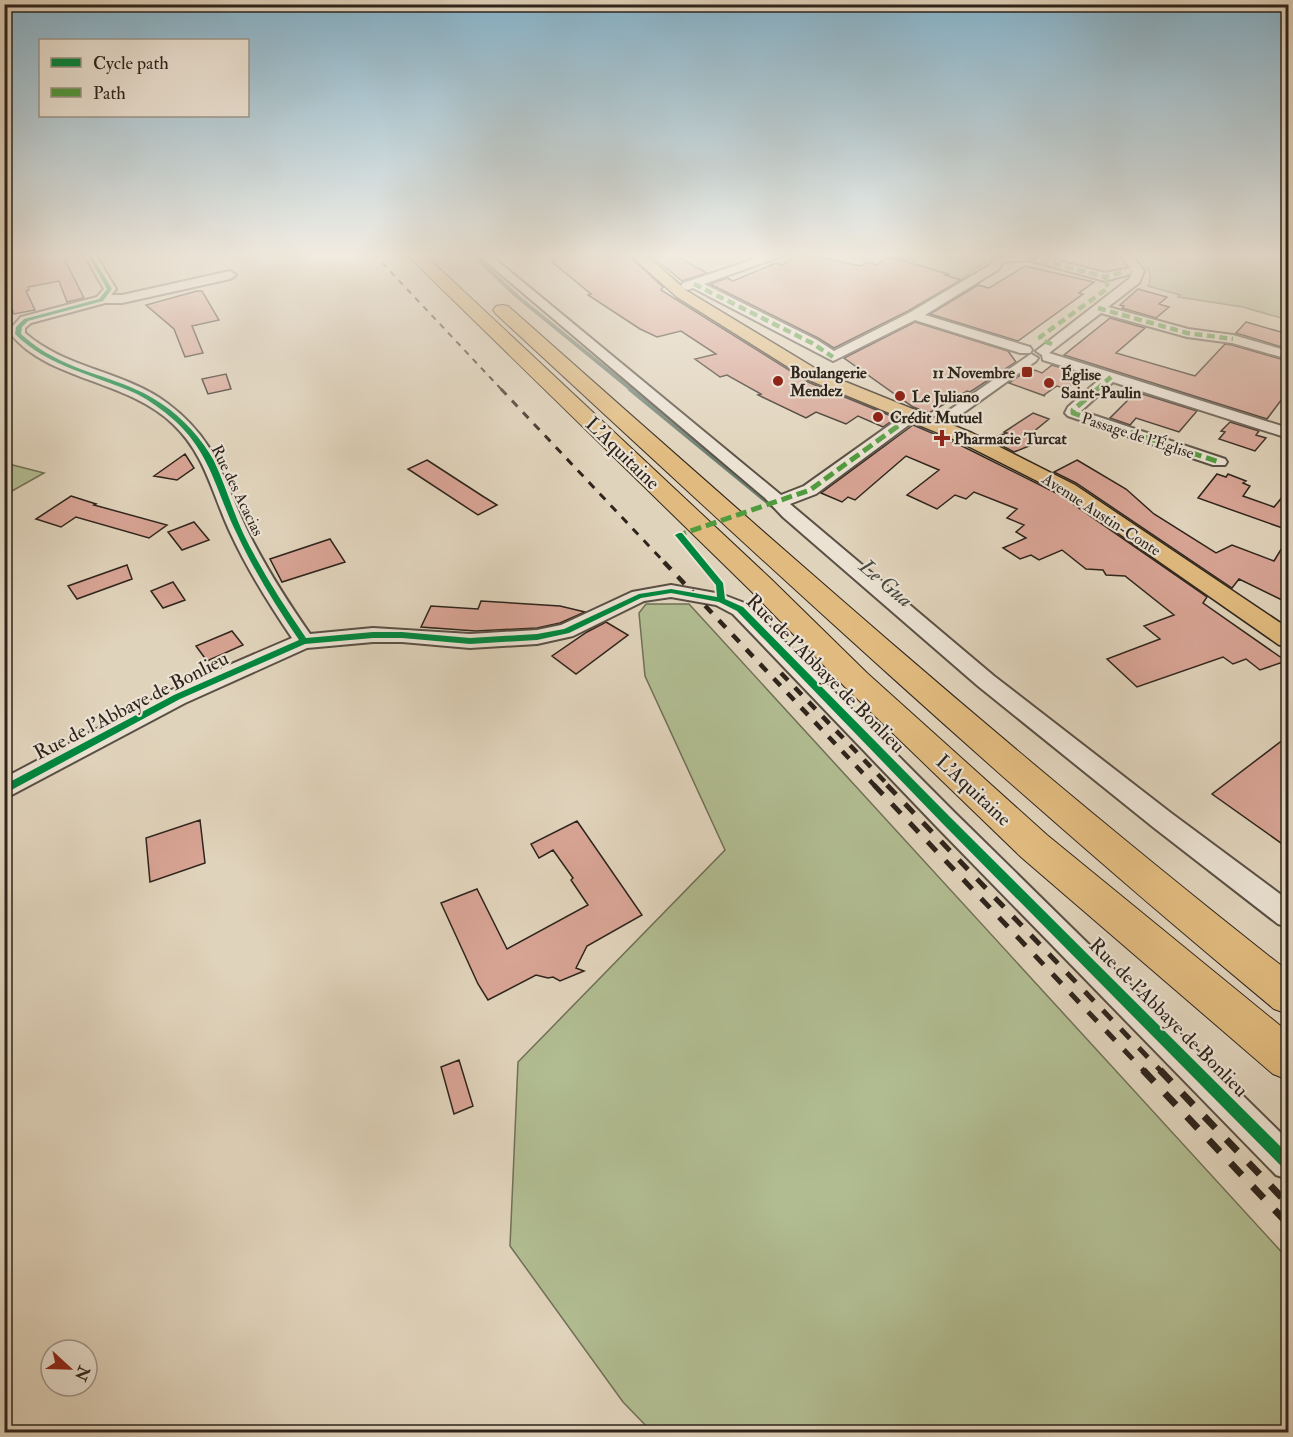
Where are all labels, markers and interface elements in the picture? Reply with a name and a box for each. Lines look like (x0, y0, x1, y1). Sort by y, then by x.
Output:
legend (39, 39, 249, 117)
text: Cycle path (93, 52, 169, 75)
text: Path (93, 82, 126, 105)
place label: Boulangerie Mendez (789, 363, 867, 401)
place label: 11 Novembre (933, 363, 1015, 383)
place label: Église Saint-Paulin (1061, 364, 1142, 403)
marker: 11 Novembre (1020, 365, 1034, 379)
marker: Boulangerie Mendez (771, 374, 785, 388)
marker: Église Saint-Paulin (1042, 376, 1056, 390)
place label: Le Juliano (912, 387, 979, 408)
marker: Le Juliano (893, 389, 907, 403)
street label: Passage de l'Église (1079, 407, 1197, 464)
place label: Crédit Mutuel (890, 408, 983, 428)
marker: Crédit Mutuel (871, 410, 885, 424)
street label: L'Aquitaine (580, 412, 665, 495)
place label: Pharmacie Turcat (954, 429, 1067, 449)
marker: Pharmacie Turcat (935, 431, 949, 445)
street label: Rue des Acacias (206, 442, 268, 539)
street label: Avenue Austin-Conte (1038, 468, 1165, 561)
water label: Le Gua (853, 553, 918, 614)
street label: Rue de l'Abbaye de Bonlieu (741, 588, 911, 758)
street label: Rue de l'Abbaye de Bonlieu (30, 645, 233, 765)
street label: L'Aquitaine (931, 749, 1017, 832)
street label: Rue de l'Abbaye de Bonlieu (1084, 932, 1254, 1102)
north arrow (39, 1338, 99, 1398)
text: N (70, 1362, 94, 1384)

